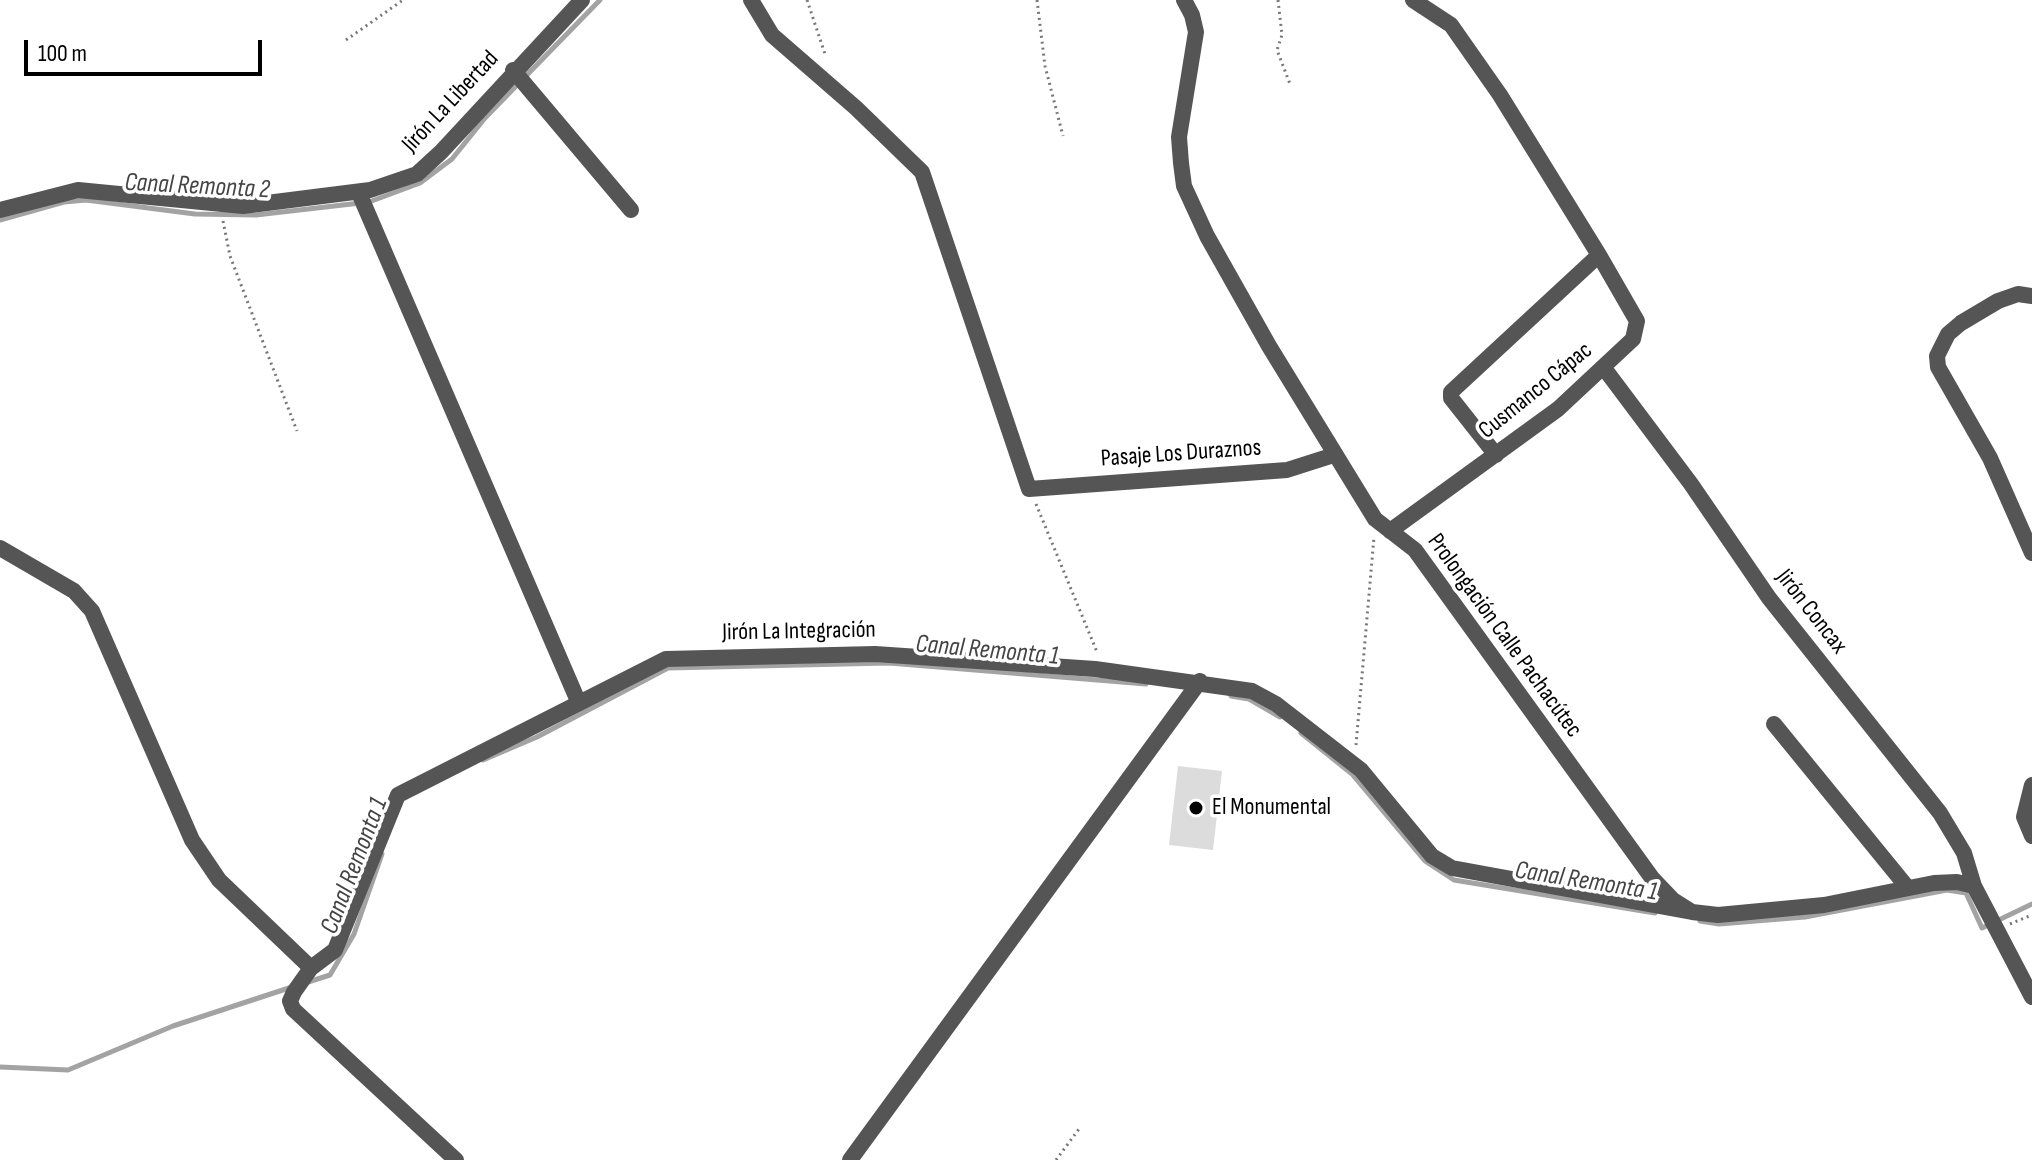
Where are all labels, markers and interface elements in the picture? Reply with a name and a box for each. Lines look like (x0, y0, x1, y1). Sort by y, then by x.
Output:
scale bar (28, 24, 266, 74)
text: 100 m (38, 39, 87, 68)
street label: Jirón La Libertad (397, 45, 505, 159)
water label: Canal Remonta 2 (124, 168, 270, 206)
street label: Cusmanco Cápac (1473, 337, 1599, 445)
street label: Pasaje Los Duraznos (1100, 434, 1262, 474)
street label: Prolongación Calle Pachacútec (1420, 528, 1588, 744)
street label: Jirón Concax (1769, 564, 1853, 660)
street label: Jirón La Integración (722, 616, 876, 648)
water label: Canal Remonta 1 (914, 629, 1060, 673)
water label: Canal Remonta 1 (315, 793, 395, 939)
place label: El Monumental (1212, 794, 1331, 822)
marker: El Monumental (1187, 799, 1205, 817)
water label: Canal Remonta 1 (1513, 855, 1659, 909)

